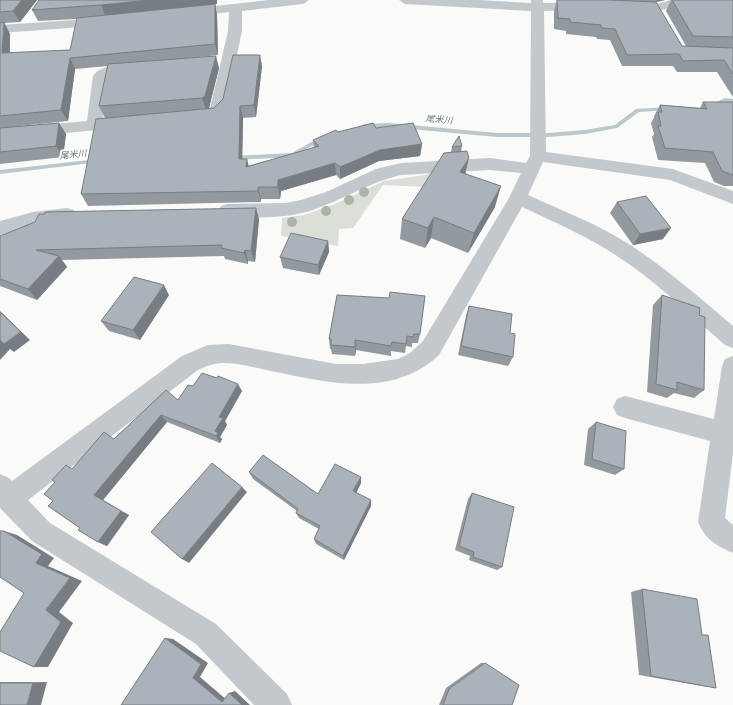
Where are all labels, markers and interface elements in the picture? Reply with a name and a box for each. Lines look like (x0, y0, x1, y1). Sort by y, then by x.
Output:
water label: 尾米川 (425, 111, 454, 127)
water label: 尾米川 (59, 146, 88, 162)

